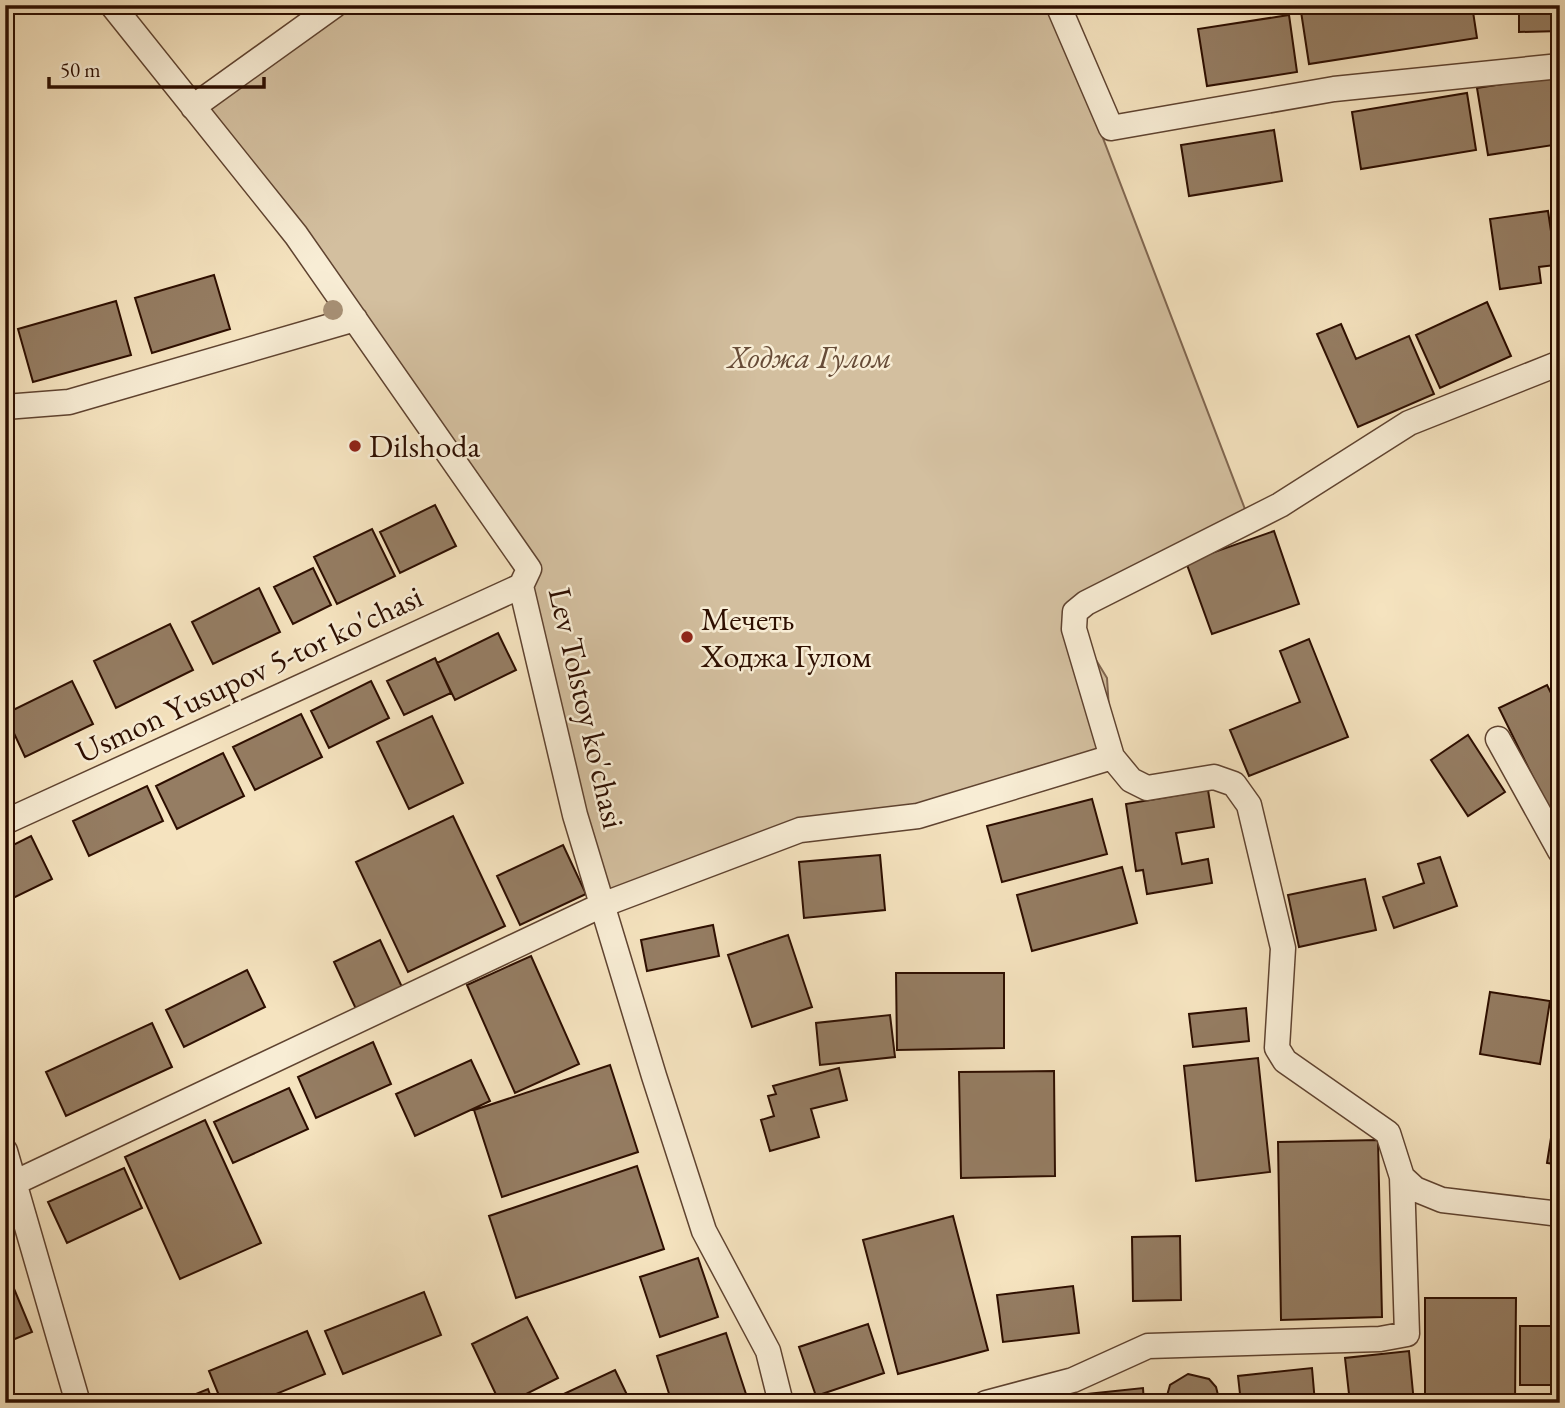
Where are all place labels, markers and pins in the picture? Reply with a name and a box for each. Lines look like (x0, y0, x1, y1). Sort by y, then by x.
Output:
place label: Dilshoda (369, 425, 480, 467)
marker: Dilshoda (347, 438, 363, 454)
place label: Мечеть Ходжа Гулом (700, 598, 872, 677)
marker: Мечеть Ходжа Гулом (679, 629, 695, 645)

